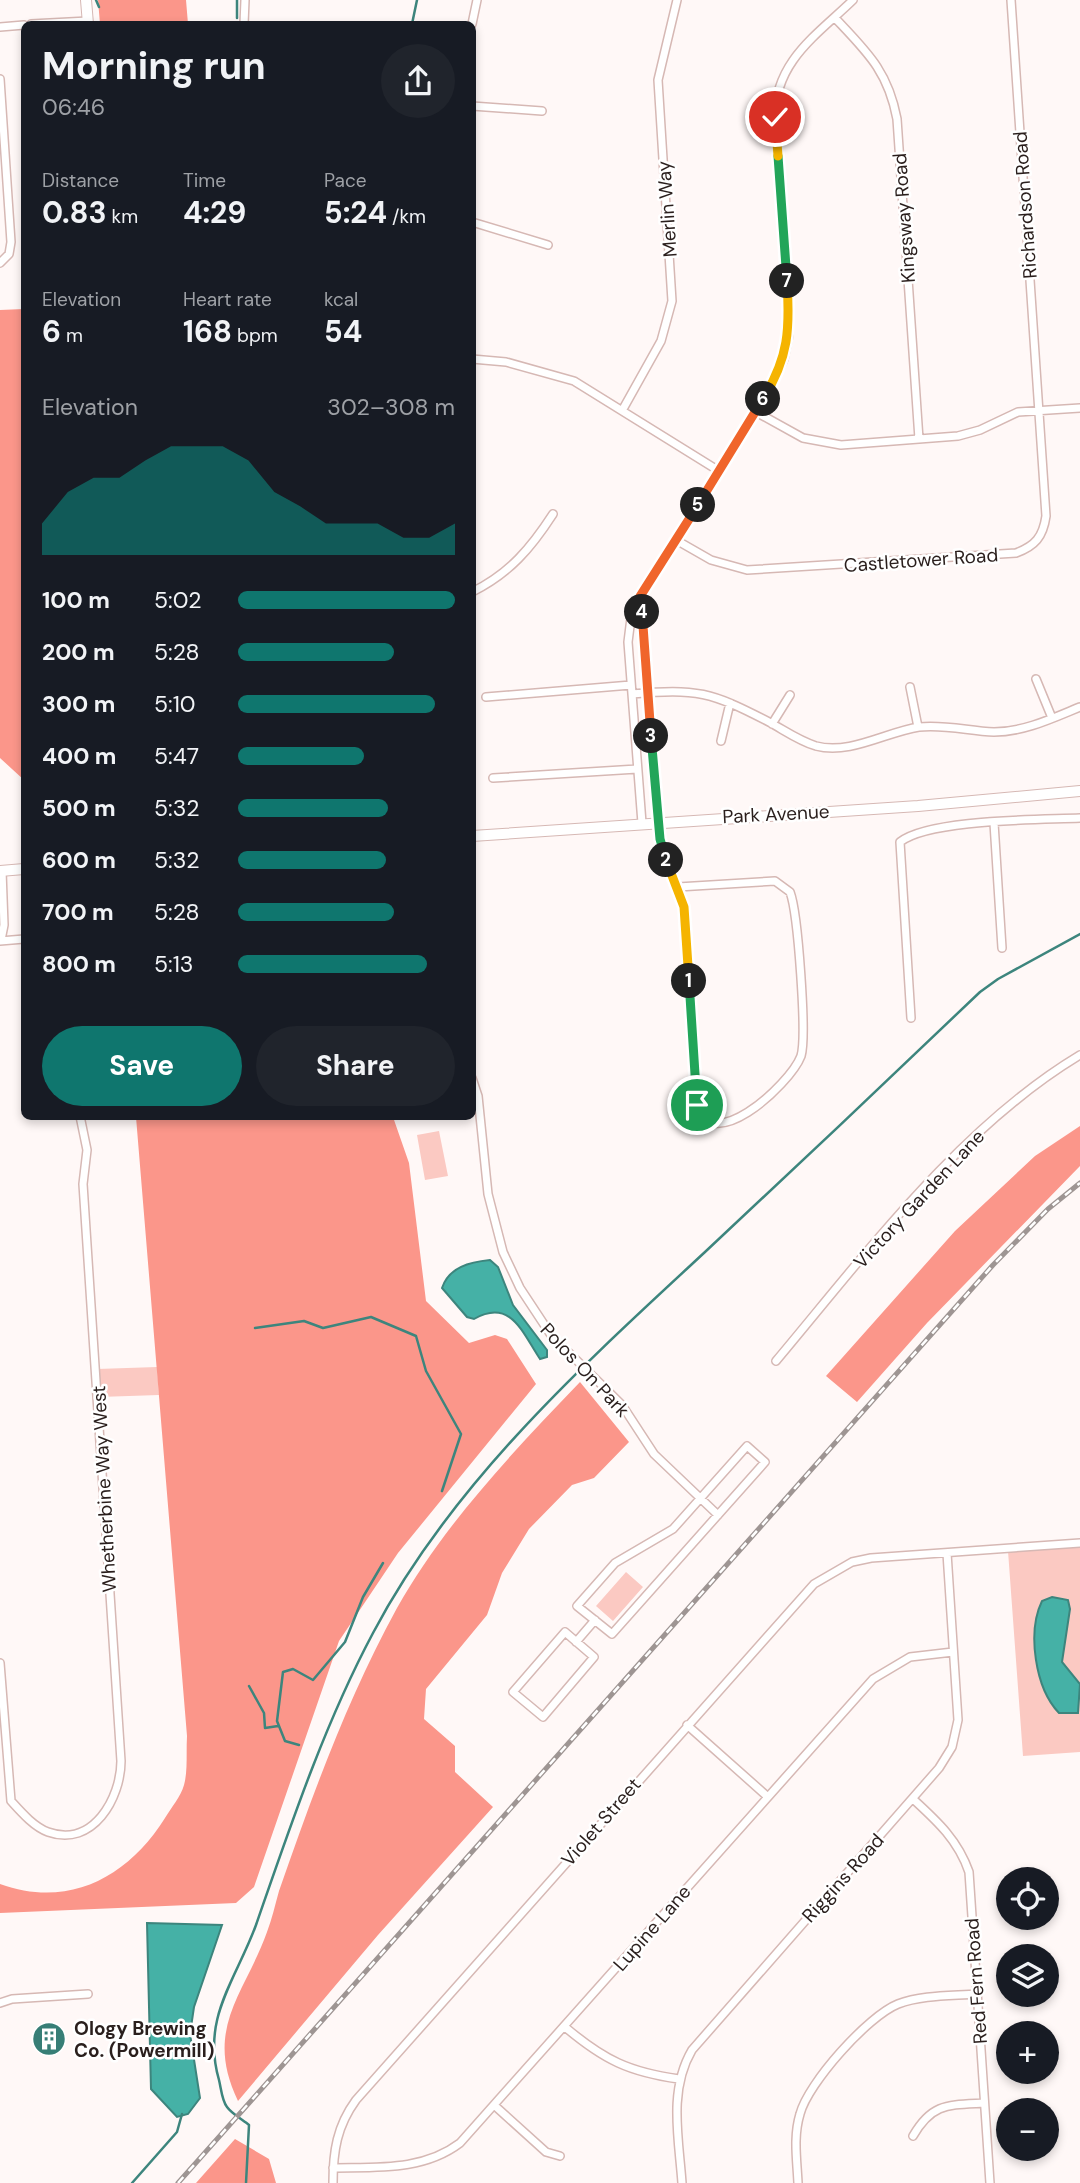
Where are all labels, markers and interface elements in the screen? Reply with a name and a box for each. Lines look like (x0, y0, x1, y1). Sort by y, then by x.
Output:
text: Morning run (42, 41, 266, 91)
button: share (381, 44, 455, 118)
pin (745, 87, 805, 147)
text: 06:46 (42, 92, 105, 122)
icon: check (756, 98, 794, 136)
street label: Richardson Road (1007, 131, 1043, 279)
street label: Kingsway Road (887, 152, 921, 284)
street label: Merlin Way (651, 159, 683, 258)
text: Distance (42, 168, 119, 193)
text: Time (183, 168, 226, 193)
text: Pace (324, 168, 367, 193)
text: 0.83 (42, 193, 107, 232)
text: 4:29 (183, 193, 246, 232)
text: 5:24 (324, 193, 387, 232)
text: km (107, 204, 138, 229)
text: /km (387, 204, 426, 229)
pin: 7 (770, 264, 804, 298)
text: 7 (781, 268, 792, 293)
text: Elevation (42, 287, 121, 312)
text: Heart rate (183, 287, 272, 312)
text: kcal (324, 287, 358, 312)
text: 6 (42, 312, 61, 351)
text: 168 (183, 312, 232, 351)
text: 54 (324, 312, 362, 351)
text: m (61, 323, 83, 348)
text: bpm (232, 323, 278, 348)
pin: 6 (746, 382, 780, 416)
text: 6 (756, 386, 769, 411)
text: Elevation (42, 392, 138, 422)
text: 302–308 m (327, 392, 455, 422)
pin: 5 (680, 488, 716, 522)
text: 5 (692, 492, 703, 517)
street label: Castletower Road (843, 542, 999, 578)
text: 100 m (42, 585, 110, 615)
text: 5:02 (154, 585, 201, 615)
pin: 4 (624, 594, 660, 630)
text: 4 (635, 599, 648, 624)
text: 200 m (42, 637, 115, 667)
text: 5:28 (154, 637, 200, 667)
text: 300 m (42, 689, 115, 719)
text: 5:10 (154, 689, 196, 719)
pin: 3 (634, 718, 668, 754)
text: 3 (645, 723, 656, 748)
text: 400 m (42, 741, 116, 771)
text: 5:47 (154, 741, 199, 771)
text: 500 m (42, 793, 116, 823)
text: 5:32 (154, 793, 200, 823)
street label: Park Avenue (722, 799, 830, 829)
pin: 2 (648, 842, 684, 878)
text: 600 m (42, 845, 116, 875)
text: 5:32 (154, 845, 200, 875)
text: 2 (660, 847, 671, 872)
text: 700 m (42, 897, 114, 927)
text: 5:28 (154, 897, 200, 927)
text: 800 m (42, 949, 116, 979)
text: 5:13 (154, 949, 193, 979)
pin: 1 (672, 964, 706, 998)
text: 1 (685, 968, 692, 993)
button: Save (42, 1026, 242, 1106)
button: Share (256, 1026, 455, 1106)
pin (667, 1075, 727, 1135)
icon: arrive (678, 1086, 716, 1124)
street label: Victory Garden Lane (848, 1124, 990, 1274)
street label: Polos On Park (535, 1318, 635, 1423)
street label: Whetherbine Way West (86, 1385, 122, 1593)
street label: Violet Street (556, 1772, 646, 1872)
street label: Riggins Road (796, 1828, 890, 1928)
map controls (996, 1867, 1059, 2161)
button: locate (996, 1867, 1059, 1930)
street label: Lupine Lane (608, 1880, 696, 1976)
street label: Red Fern Road (959, 1917, 993, 2045)
button: layers (996, 1944, 1059, 2007)
place label: Ology Brewing Co. (Powermill) (74, 2016, 214, 2063)
building icon: Ology Brewing Co. (Powermill) (30, 2020, 68, 2058)
button: + (996, 2021, 1059, 2084)
button: − (996, 2098, 1059, 2161)

